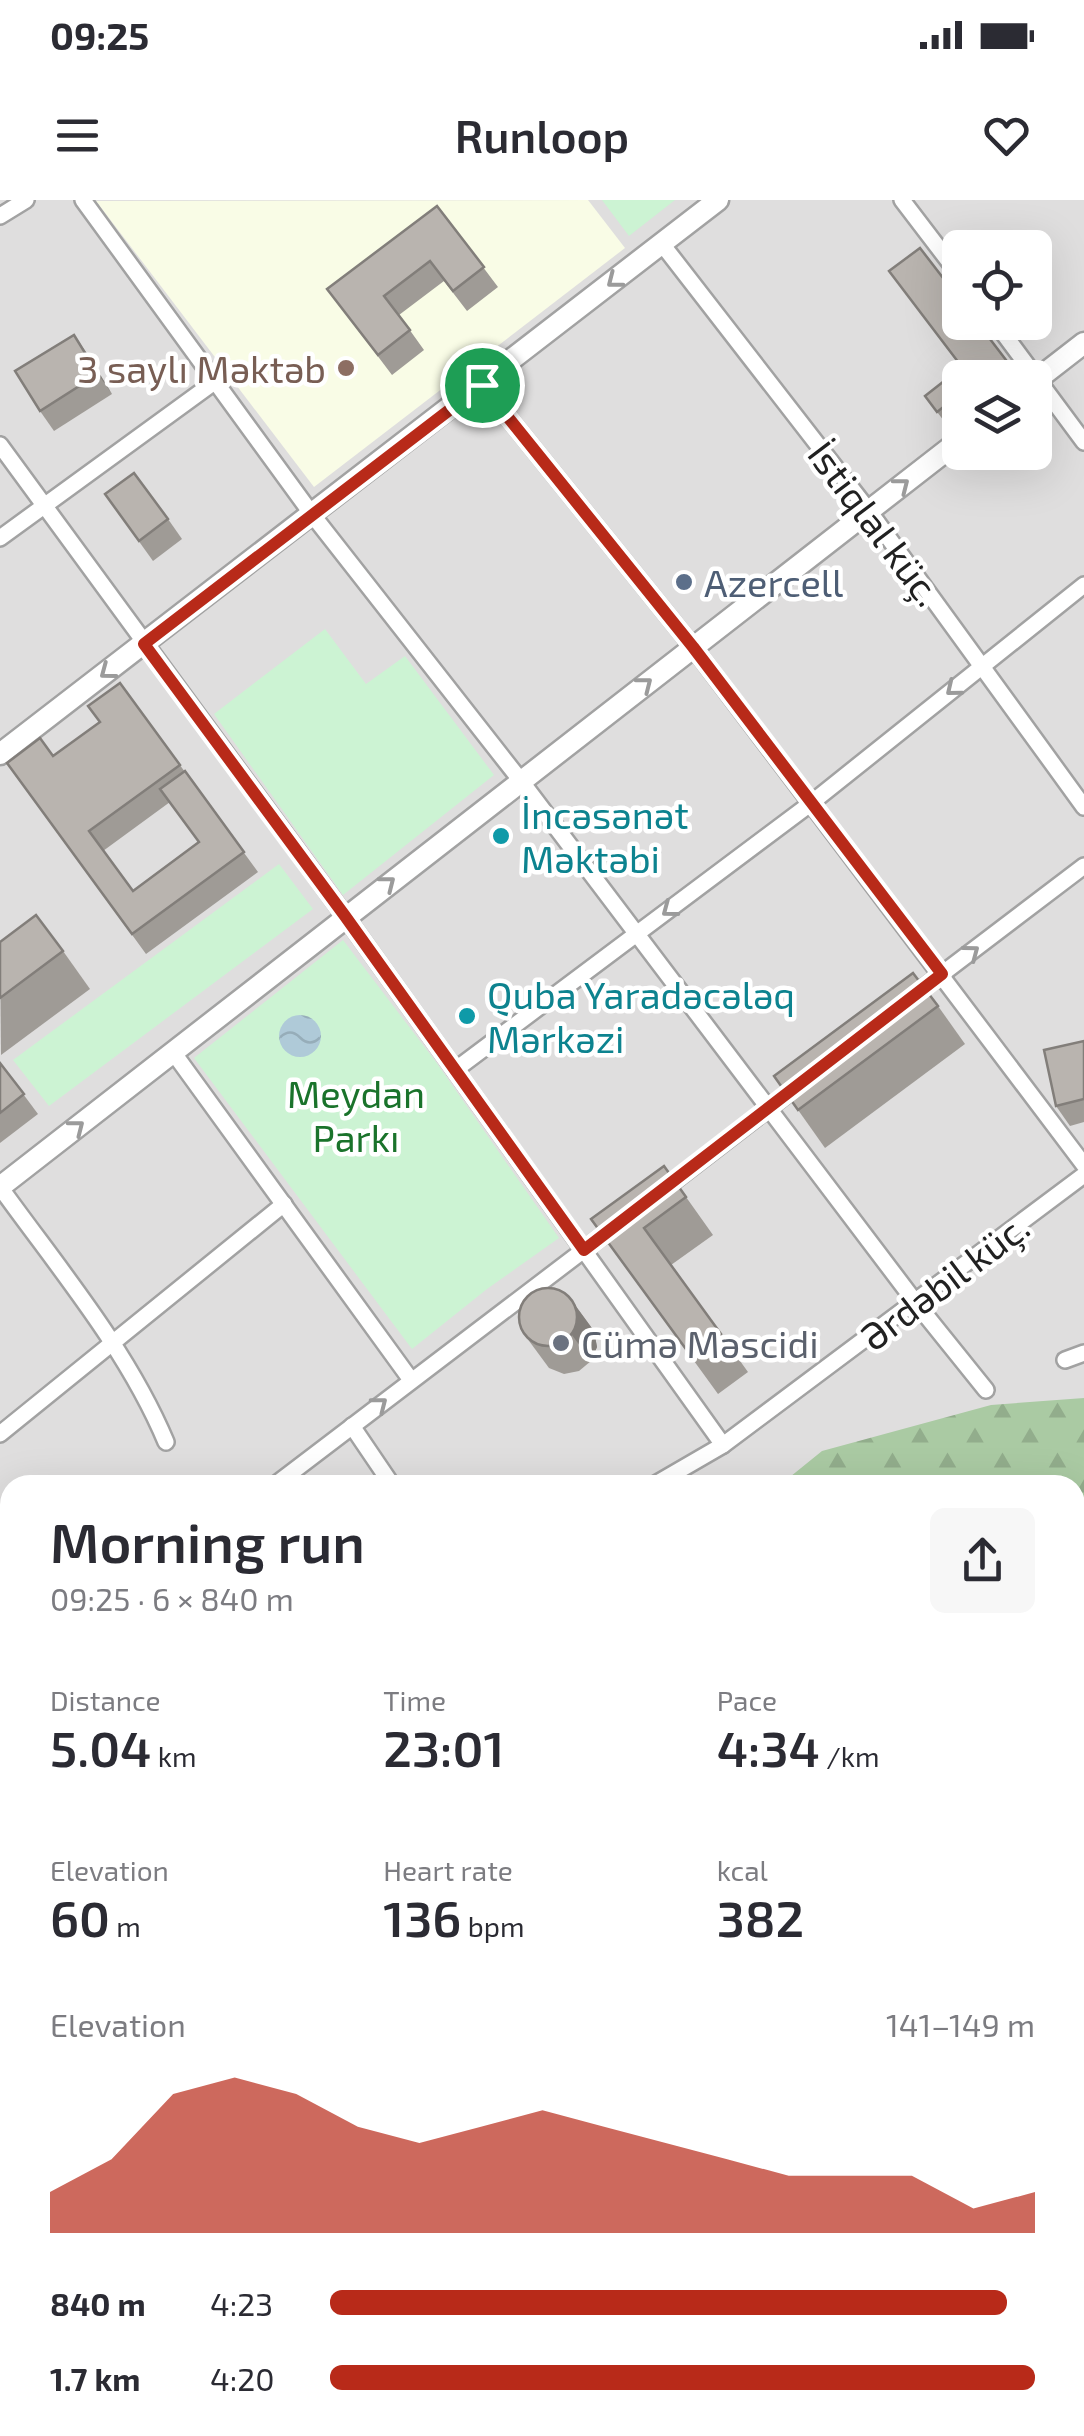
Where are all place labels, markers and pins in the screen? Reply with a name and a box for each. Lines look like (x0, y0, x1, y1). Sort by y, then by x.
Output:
pin (440, 343, 525, 428)
place label: 3 saylı Məktəb (77, 345, 326, 391)
marker: 3 saylı Məktəb (335, 357, 357, 379)
place label: Azercell (704, 559, 843, 605)
marker: Azercell (673, 571, 695, 593)
place label: İncəsənət Məktəbi (521, 791, 689, 881)
marker: İncəsənət Məktəbi (490, 825, 512, 847)
place label: Quba Yaradəcələq Mərkəzi (487, 971, 795, 1061)
marker: Quba Yaradəcələq Mərkəzi (456, 1005, 478, 1027)
place label: Cümə Məscidi (581, 1320, 819, 1366)
marker: Cümə Məscidi (550, 1332, 572, 1354)

